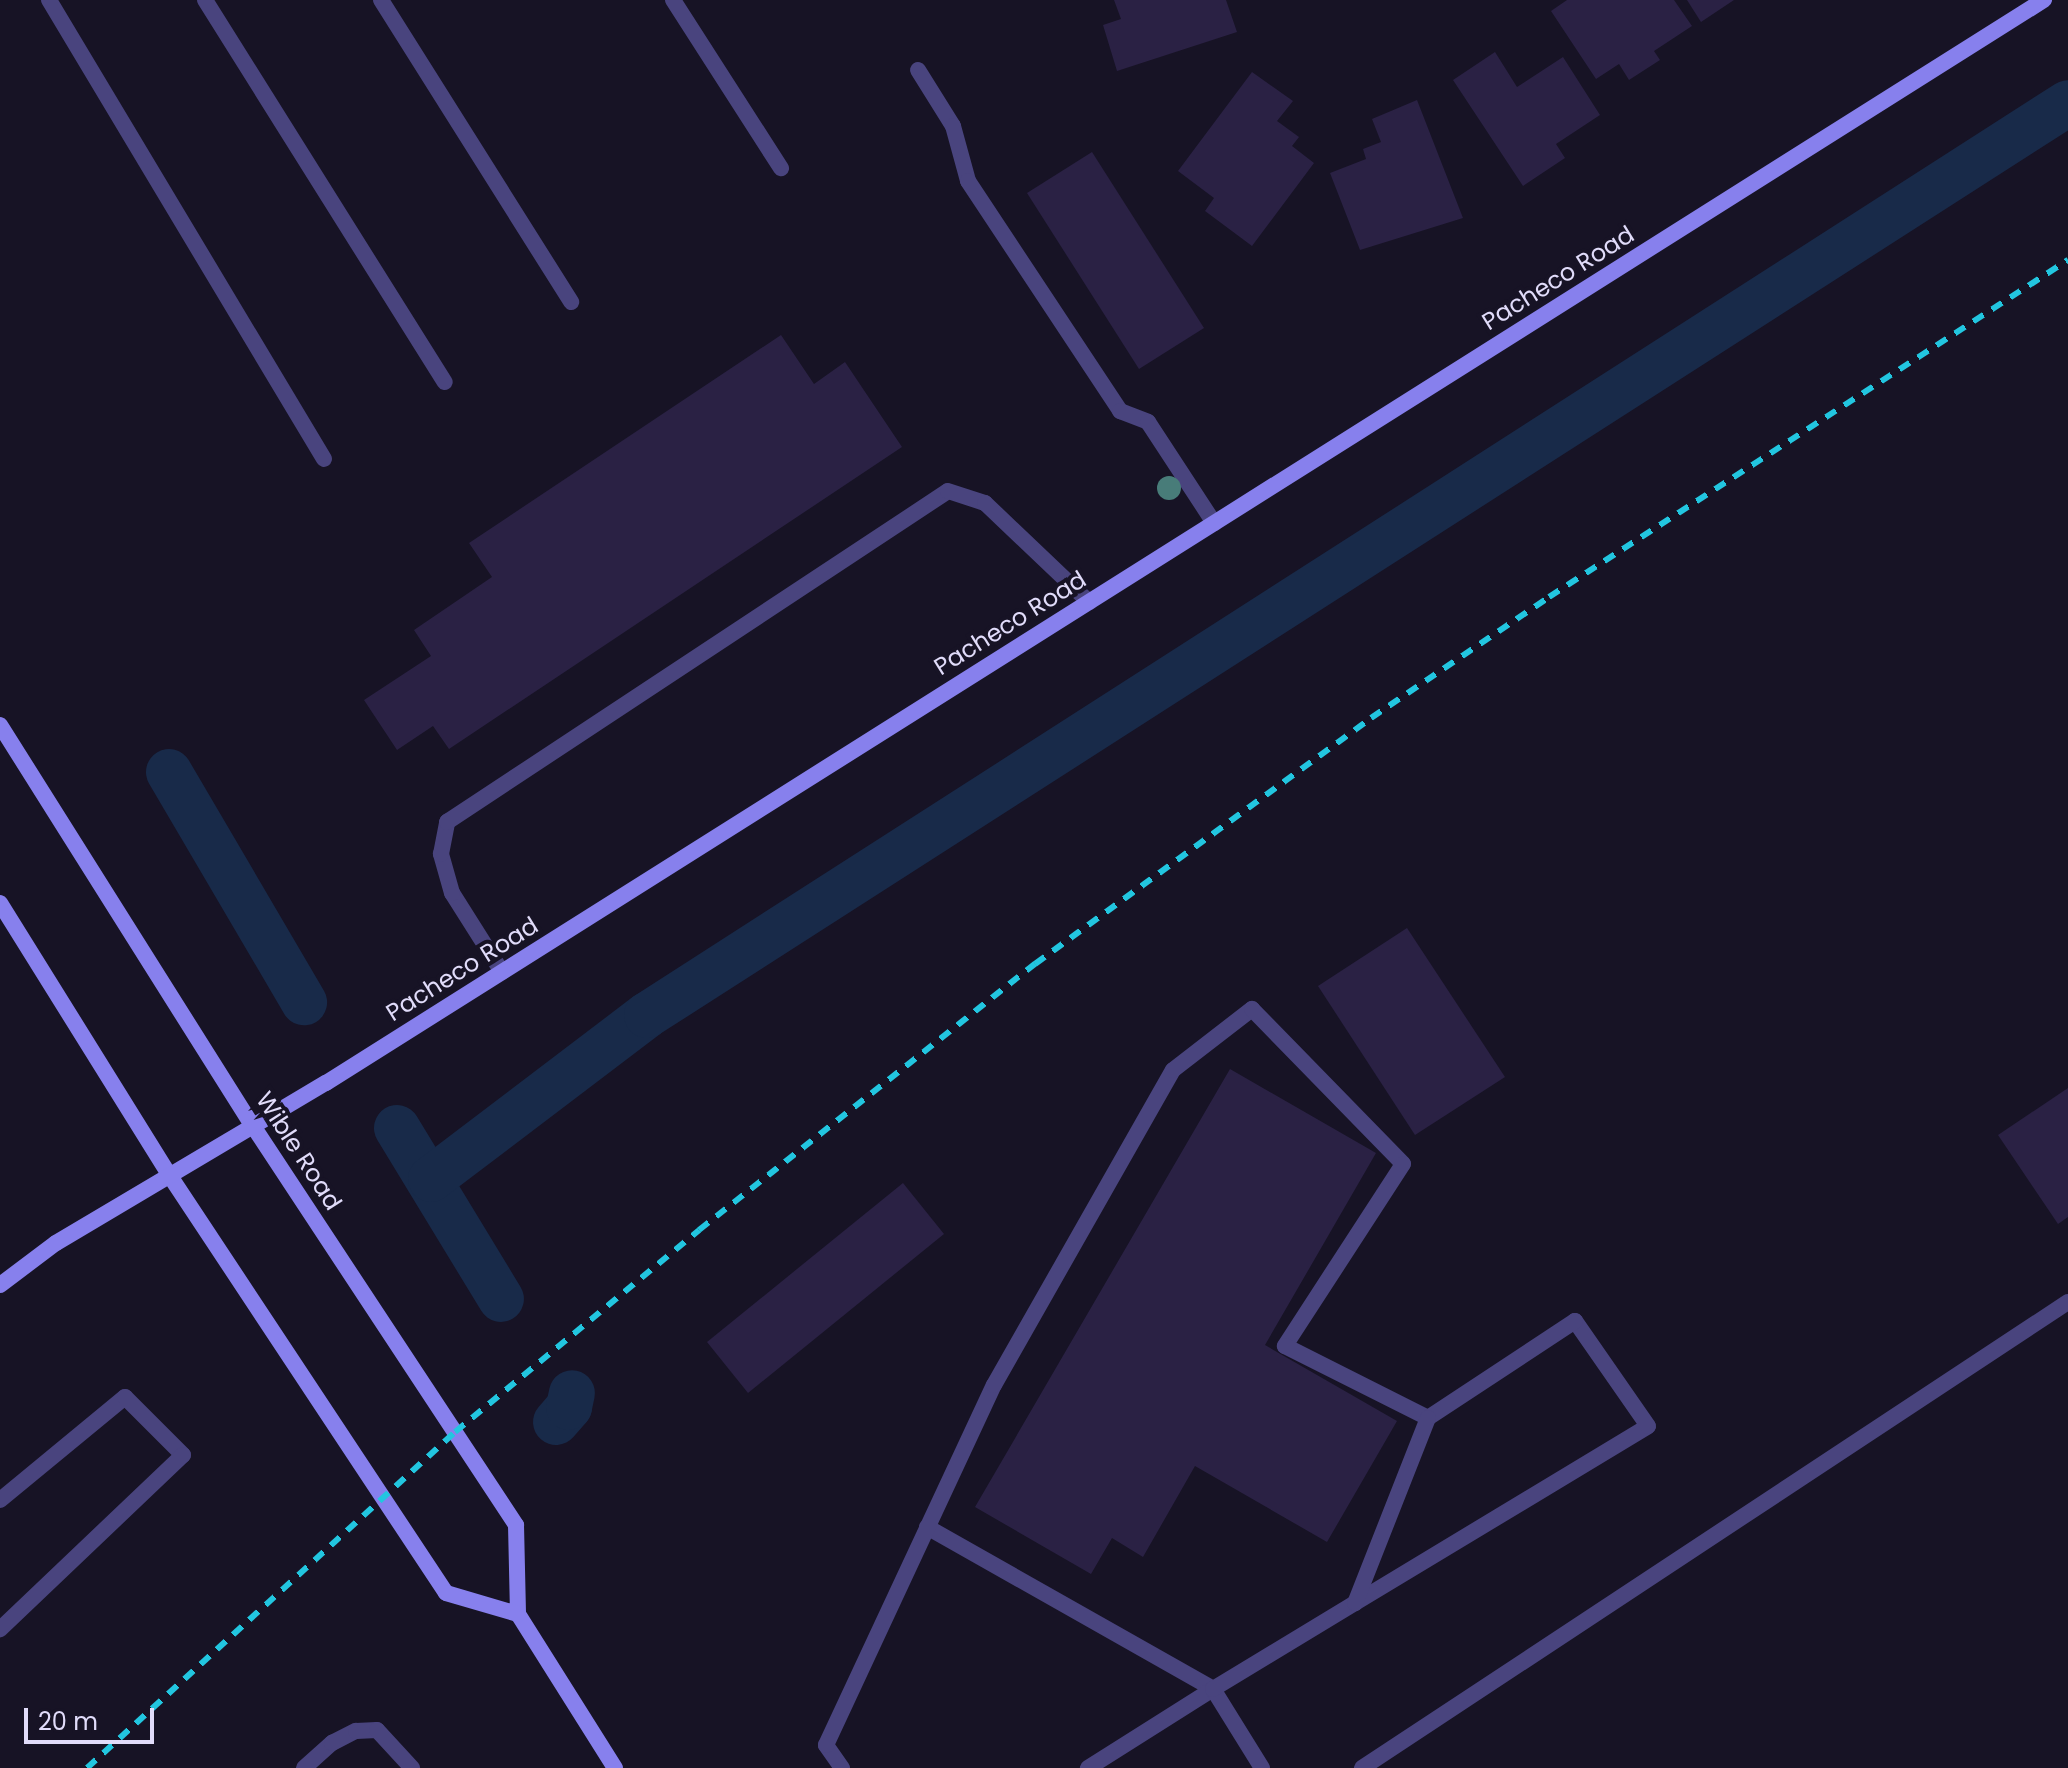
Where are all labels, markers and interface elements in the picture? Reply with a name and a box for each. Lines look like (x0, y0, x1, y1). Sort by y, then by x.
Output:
street label: Pacheco Road (1477, 220, 1639, 336)
street label: Pacheco Road (929, 565, 1091, 681)
street label: Pacheco Road (381, 911, 543, 1027)
street label: Wible Road (250, 1086, 348, 1216)
scale bar (28, 1692, 158, 1742)
text: 20 m (38, 1705, 98, 1738)

